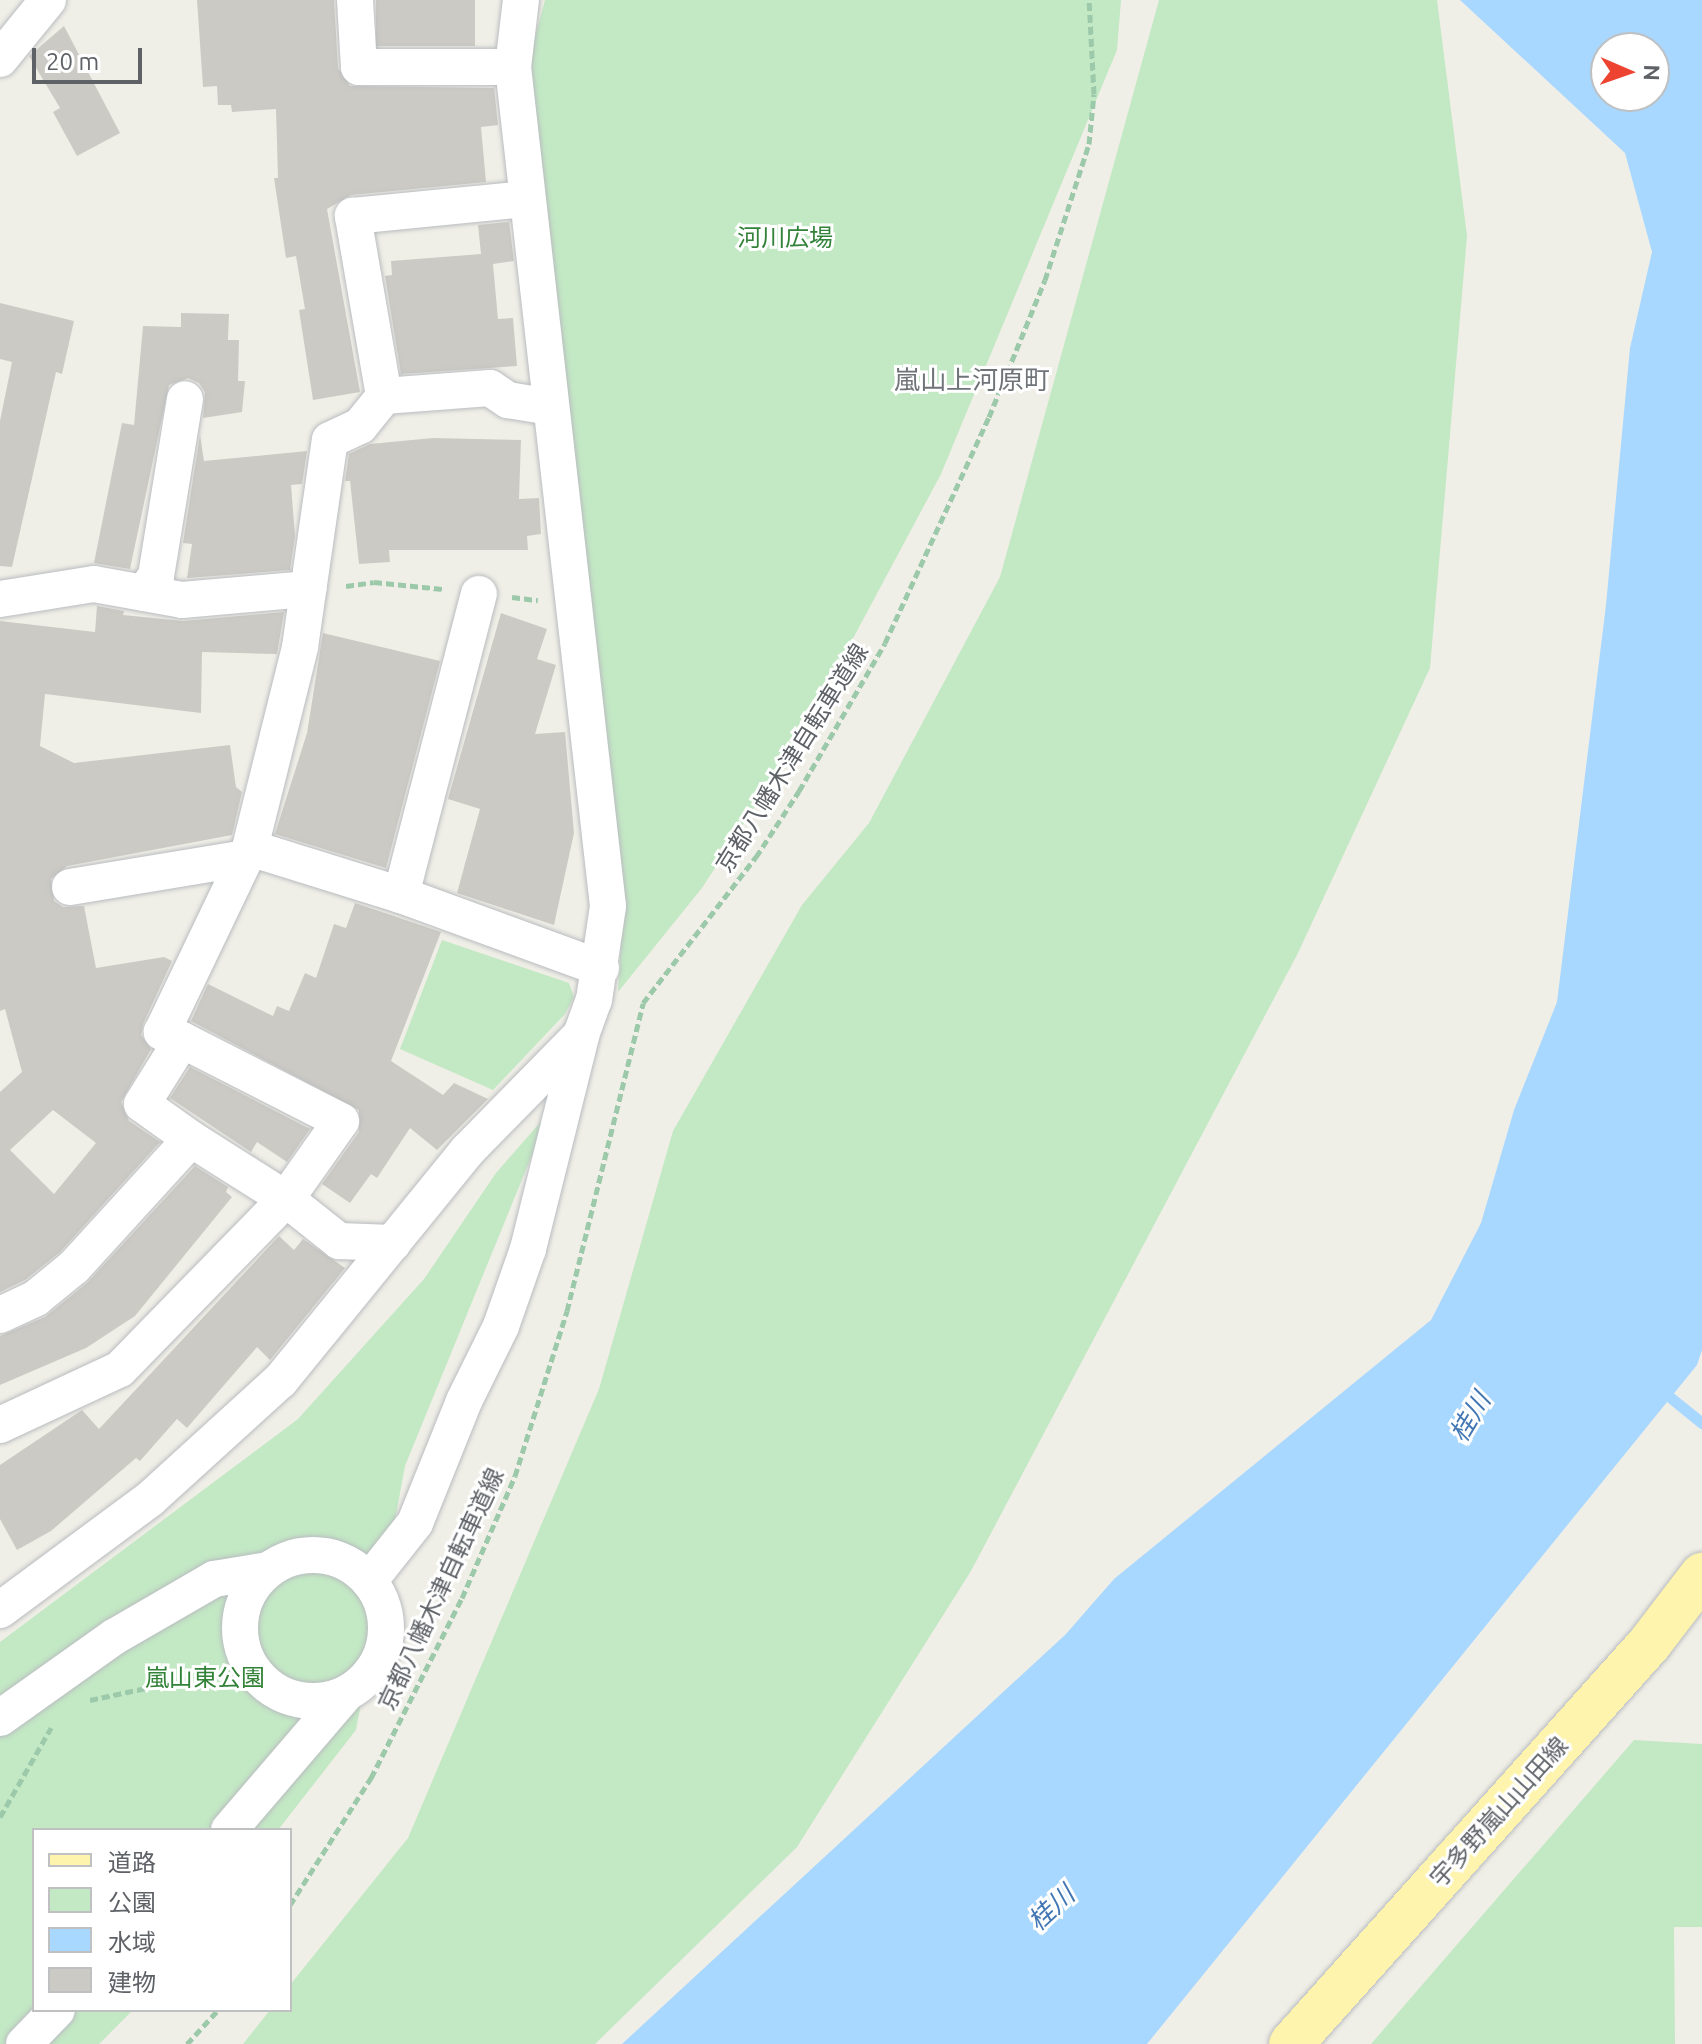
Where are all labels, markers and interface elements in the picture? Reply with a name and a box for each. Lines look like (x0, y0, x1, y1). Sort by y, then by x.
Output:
scale bar (36, 32, 146, 82)
north arrow (1590, 32, 1670, 112)
text: 20 m (46, 48, 99, 75)
text: N (1640, 64, 1665, 81)
park label: 河川広場 (737, 224, 833, 252)
district label: 嵐山上河原町 (894, 364, 1050, 396)
street label: 京都八幡木津自転車道線 (710, 638, 874, 878)
water label: 桂川 (1443, 1387, 1497, 1447)
street label: 京都八幡木津自転車道線 (372, 1463, 510, 1715)
park label: 嵐山東公園 (145, 1664, 265, 1692)
street label: 宇多野嵐山山田線 (1424, 1731, 1574, 1893)
legend (32, 1828, 292, 2012)
text: 道路 (108, 1849, 156, 1876)
water label: 桂川 (1021, 1879, 1081, 1937)
text: 公園 (108, 1889, 156, 1916)
text: 水域 (108, 1929, 156, 1956)
text: 建物 (108, 1969, 156, 1996)

